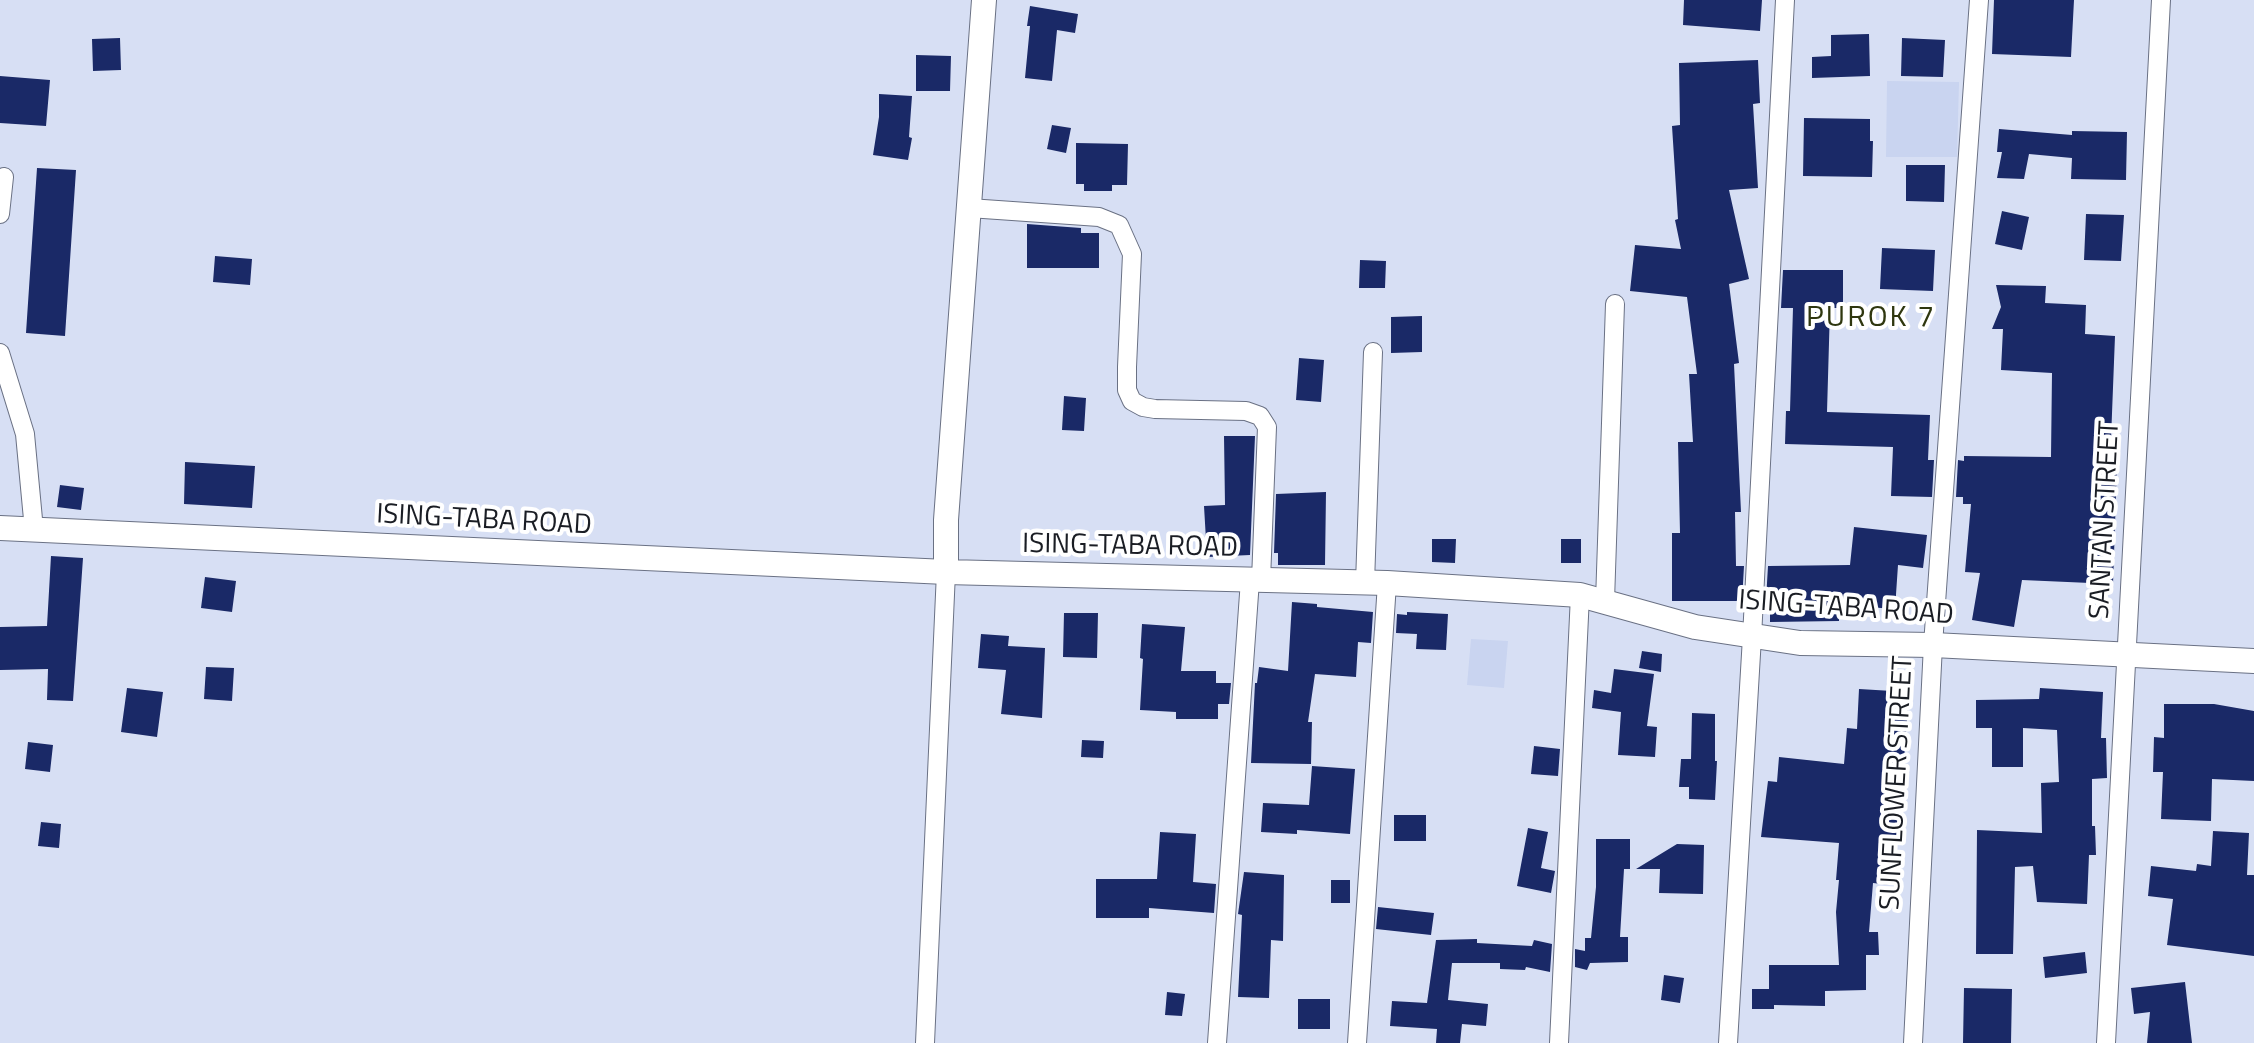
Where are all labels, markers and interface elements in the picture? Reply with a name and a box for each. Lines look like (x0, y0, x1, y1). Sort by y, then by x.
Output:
district label: PUROK 7 (1806, 301, 1936, 337)
street label: SANTAN STREET (2084, 420, 2128, 620)
street label: ISING-TABA ROAD (375, 499, 593, 543)
street label: ISING-TABA ROAD (1022, 528, 1238, 566)
street label: ISING-TABA ROAD (1737, 585, 1955, 633)
street label: SUNFLOWER STREET (1875, 655, 1921, 911)

